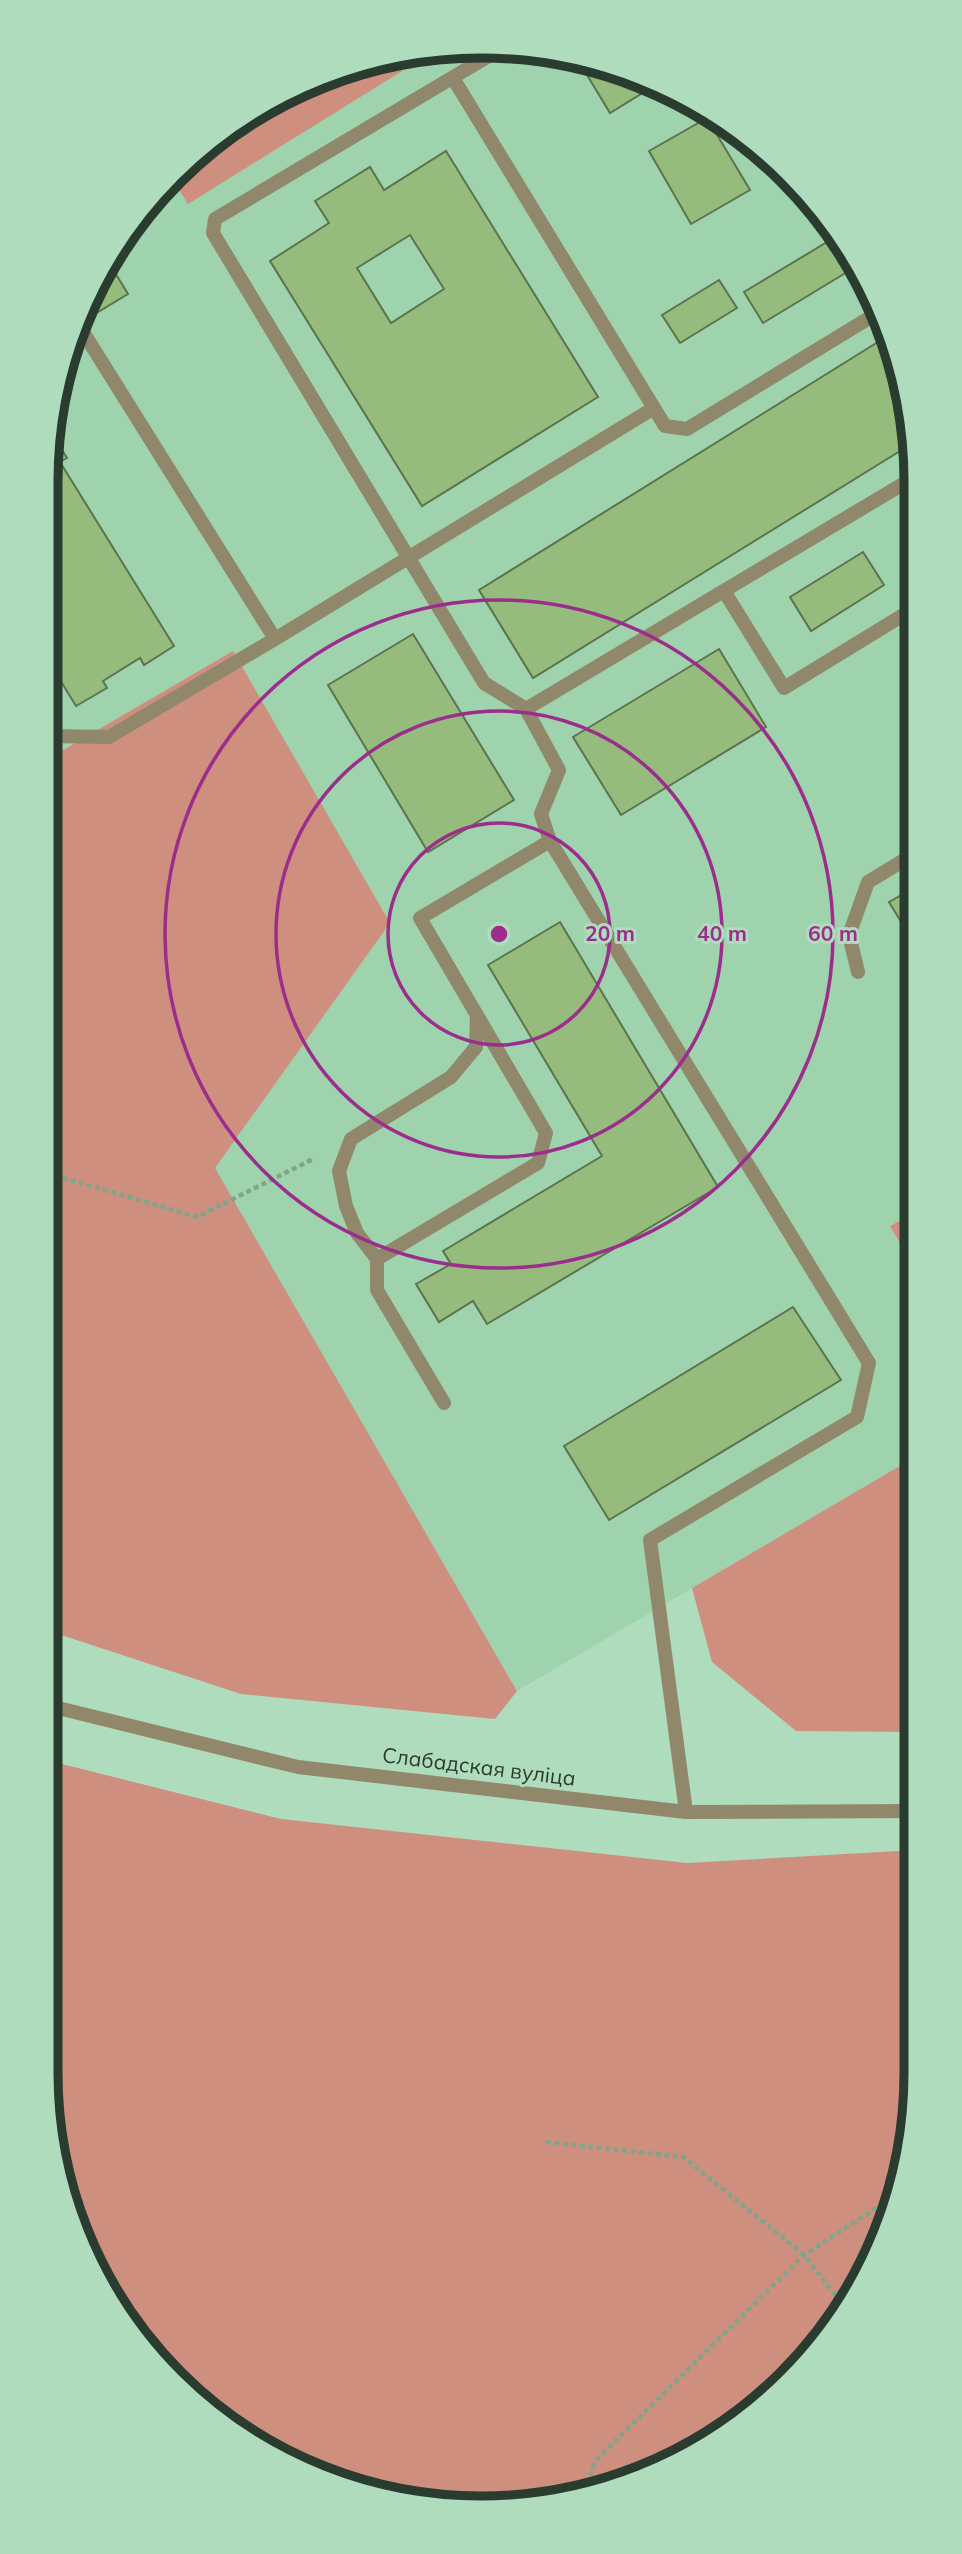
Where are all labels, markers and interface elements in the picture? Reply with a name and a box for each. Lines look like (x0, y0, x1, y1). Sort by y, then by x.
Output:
text: 20 m (585, 920, 635, 946)
text: 40 m (697, 920, 747, 946)
text: 60 m (808, 920, 858, 946)
centre of rings (487, 922, 511, 946)
street label: Слабадская вуліца (381, 1741, 577, 1791)

